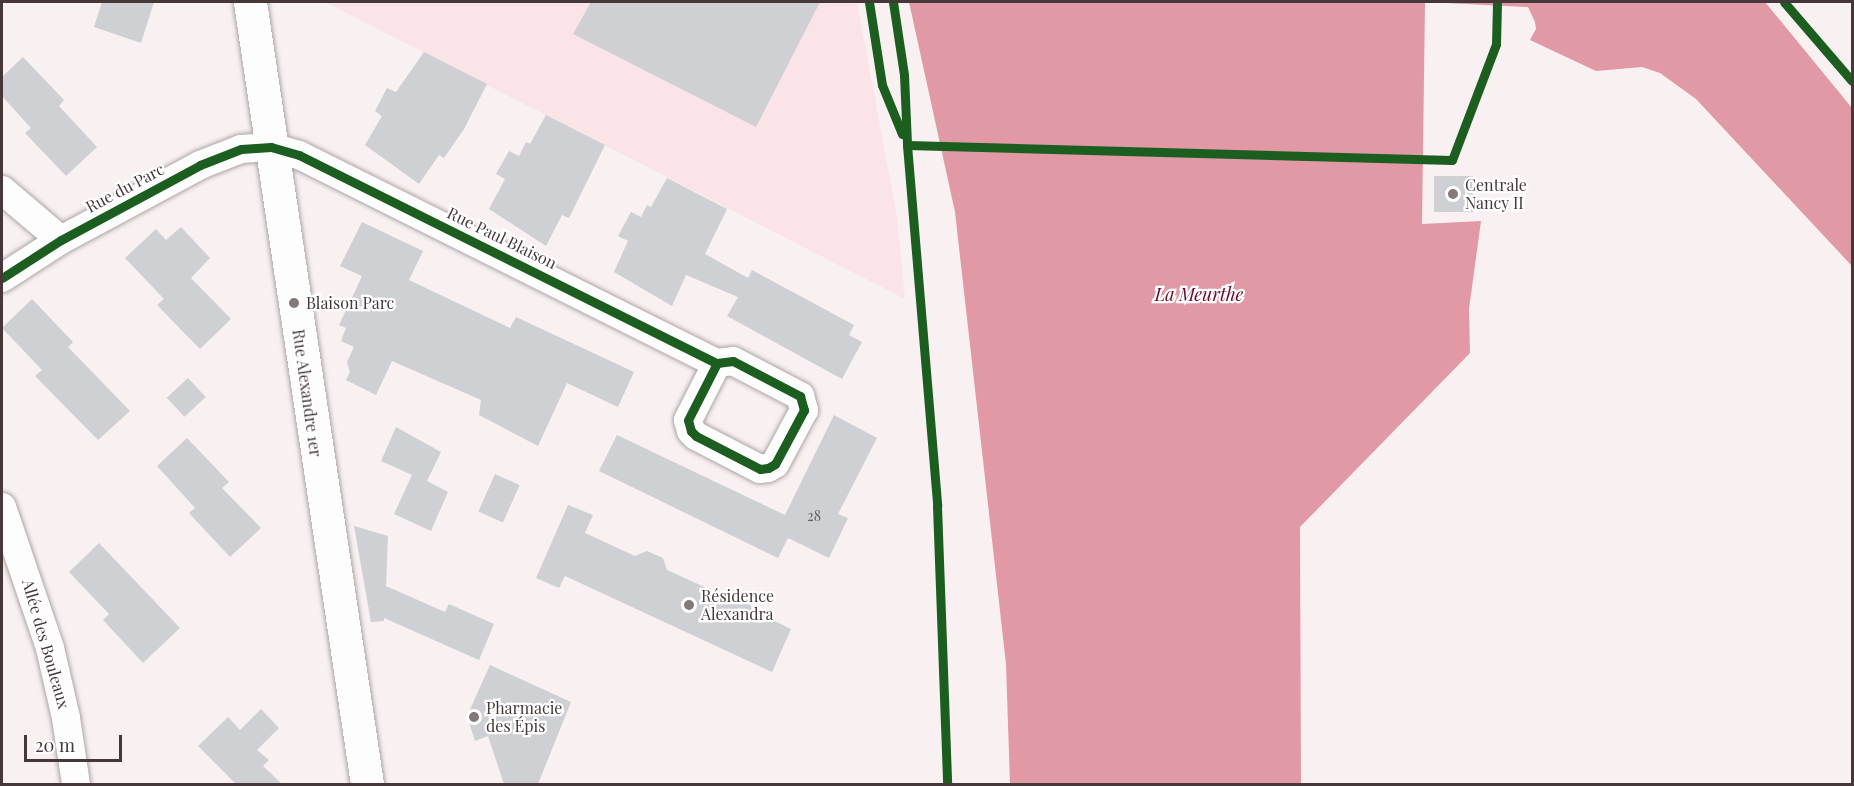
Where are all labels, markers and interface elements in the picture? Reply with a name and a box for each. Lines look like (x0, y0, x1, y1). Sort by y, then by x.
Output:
street label: Rue du Parc (82, 159, 168, 217)
place label: Centrale Nancy II (1465, 175, 1527, 213)
marker: Centrale Nancy II (1446, 187, 1460, 201)
street label: Rue Paul Blaison (444, 203, 560, 273)
water label: La Meurthe (1155, 283, 1243, 305)
place label: Blaison Parc (306, 293, 394, 313)
marker: Blaison Parc (287, 296, 301, 310)
street label: Rue Alexandre 1er (288, 328, 326, 458)
house number: 28 (807, 508, 821, 524)
street label: Allée des Bouleaux (18, 577, 74, 711)
place label: Résidence Alexandra (701, 586, 774, 624)
marker: Résidence Alexandra (682, 598, 696, 612)
place label: Pharmacie des Épis (486, 698, 562, 736)
marker: Pharmacie des Épis (467, 710, 481, 724)
scale bar (27, 723, 124, 761)
text: 20 m (35, 733, 75, 757)

